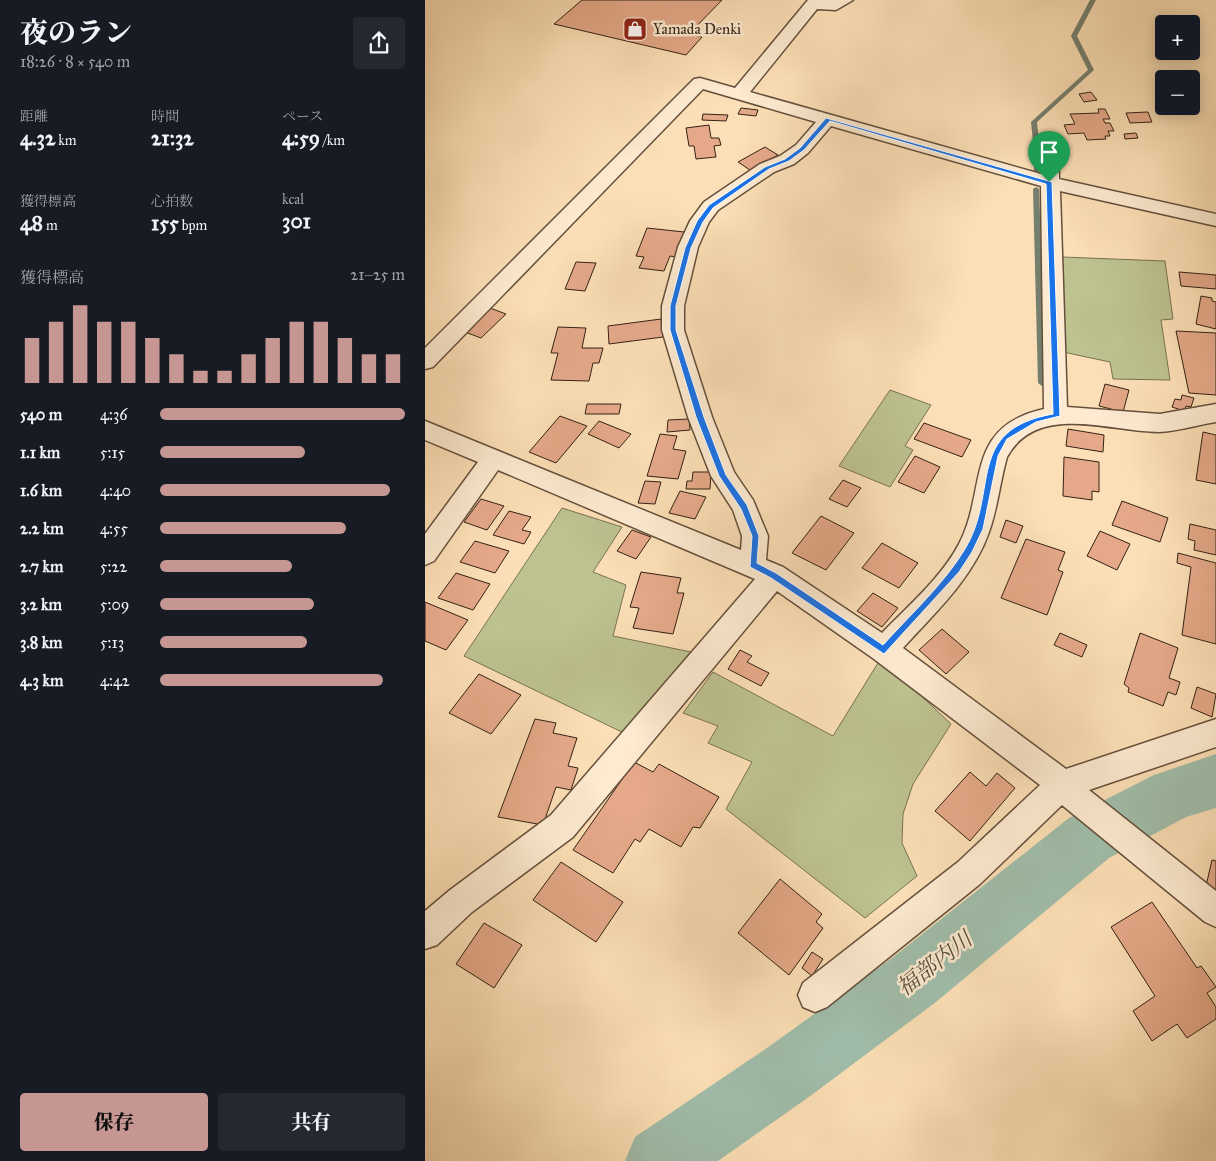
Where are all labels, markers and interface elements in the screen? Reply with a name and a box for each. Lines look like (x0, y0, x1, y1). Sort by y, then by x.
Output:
text: 夜のラン (20, 15, 132, 50)
map controls (1155, 15, 1200, 115)
button: + (1155, 15, 1200, 60)
shop icon: Yamada Denki (622, 16, 648, 42)
button: share (353, 17, 405, 69)
place label: Yamada Denki (653, 20, 741, 38)
text: 18:26 · 8 × 540 m (20, 52, 130, 71)
button: − (1155, 70, 1200, 115)
text: 距離 (20, 108, 48, 125)
text: 時間 (151, 108, 179, 125)
text: ペース (282, 108, 323, 125)
text: 4.32 (20, 125, 55, 151)
text: 21:32 (151, 125, 194, 151)
text: 4:59 (282, 125, 320, 151)
pin (1028, 131, 1070, 182)
text: km (55, 132, 77, 149)
text: /km (320, 132, 345, 149)
icon: arrive (1035, 138, 1063, 166)
text: kcal (282, 191, 304, 208)
text: 獲得標高 (20, 193, 76, 210)
text: 心拍数 (151, 193, 193, 210)
text: 301 (282, 208, 311, 234)
text: 48 (20, 210, 43, 236)
text: 155 (151, 210, 179, 236)
text: m (43, 217, 58, 234)
text: bpm (179, 217, 207, 234)
text: 21–25 m (350, 265, 405, 284)
text: 獲得標高 (20, 268, 84, 287)
text: 540 m (20, 405, 62, 424)
text: 4:36 (100, 405, 128, 424)
text: 1.1 km (20, 443, 60, 462)
text: 5:15 (100, 443, 125, 462)
text: 1.6 km (20, 481, 62, 500)
text: 4:40 (100, 481, 131, 500)
text: 2.2 km (20, 519, 64, 538)
text: 4:55 (100, 519, 128, 538)
text: 2.7 km (20, 557, 63, 576)
text: 5:22 (100, 557, 127, 576)
text: 3.2 km (20, 595, 62, 614)
text: 5:09 (100, 595, 129, 614)
text: 3.8 km (20, 633, 63, 652)
text: 5:13 (100, 633, 124, 652)
text: 4.3 km (20, 671, 63, 690)
text: 4:42 (100, 671, 130, 690)
water label: 福部内川 (891, 924, 979, 1001)
button: 保存 (20, 1093, 208, 1151)
button: 共有 (218, 1093, 405, 1151)

